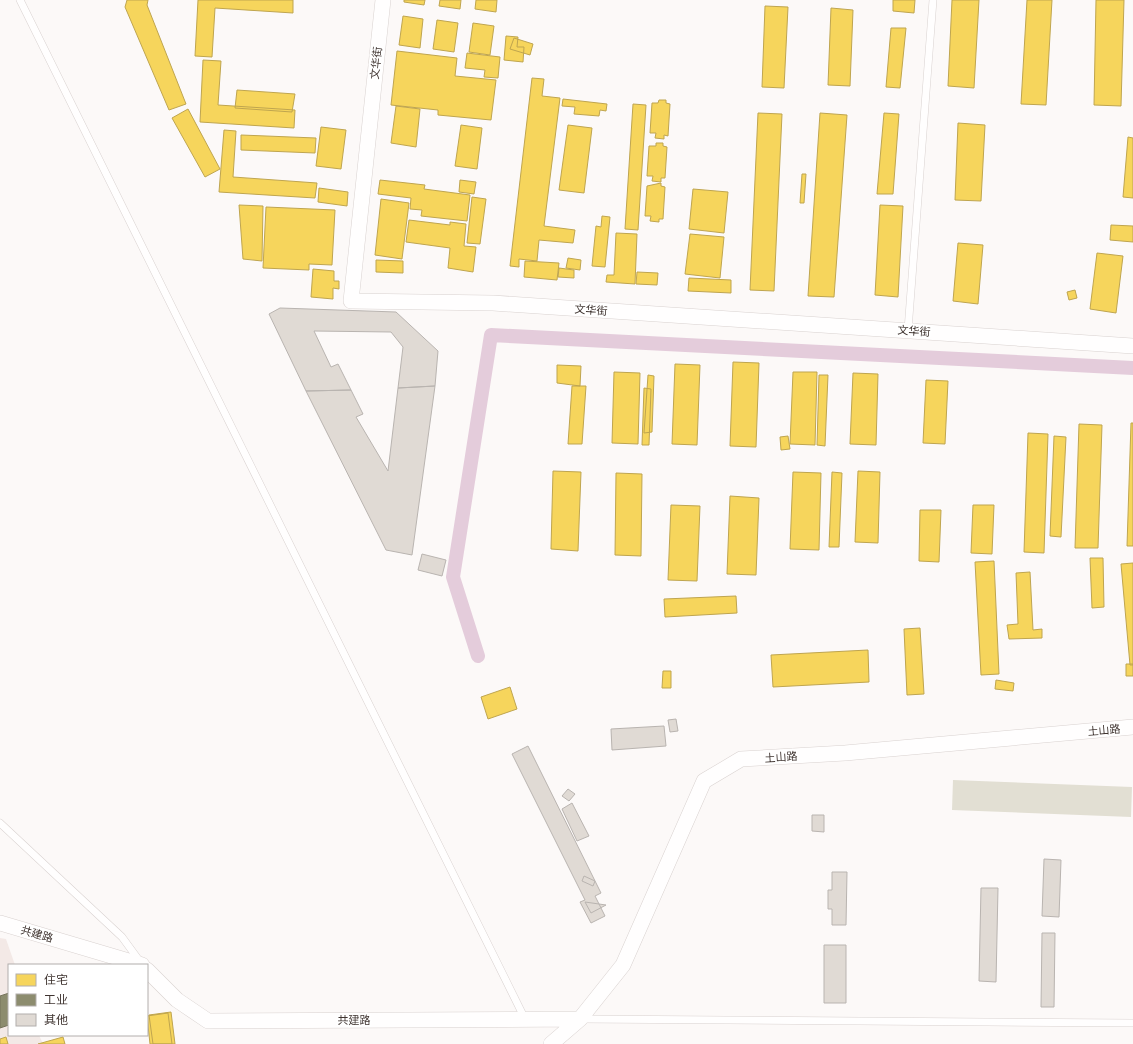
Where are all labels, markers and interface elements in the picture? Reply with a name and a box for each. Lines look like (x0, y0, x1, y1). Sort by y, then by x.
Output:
street label: 文华街 (368, 46, 384, 80)
street label: 文华街 (574, 303, 608, 317)
street label: 文华街 (897, 324, 931, 338)
street label: 土山路 (1087, 723, 1121, 737)
street label: 土山路 (764, 750, 798, 764)
street label: 共建路 (19, 924, 55, 944)
legend (8, 964, 148, 1036)
text: 住宅 (44, 973, 68, 987)
text: 工业 (44, 993, 68, 1007)
text: 其他 (44, 1013, 68, 1027)
street label: 共建路 (338, 1014, 371, 1026)

